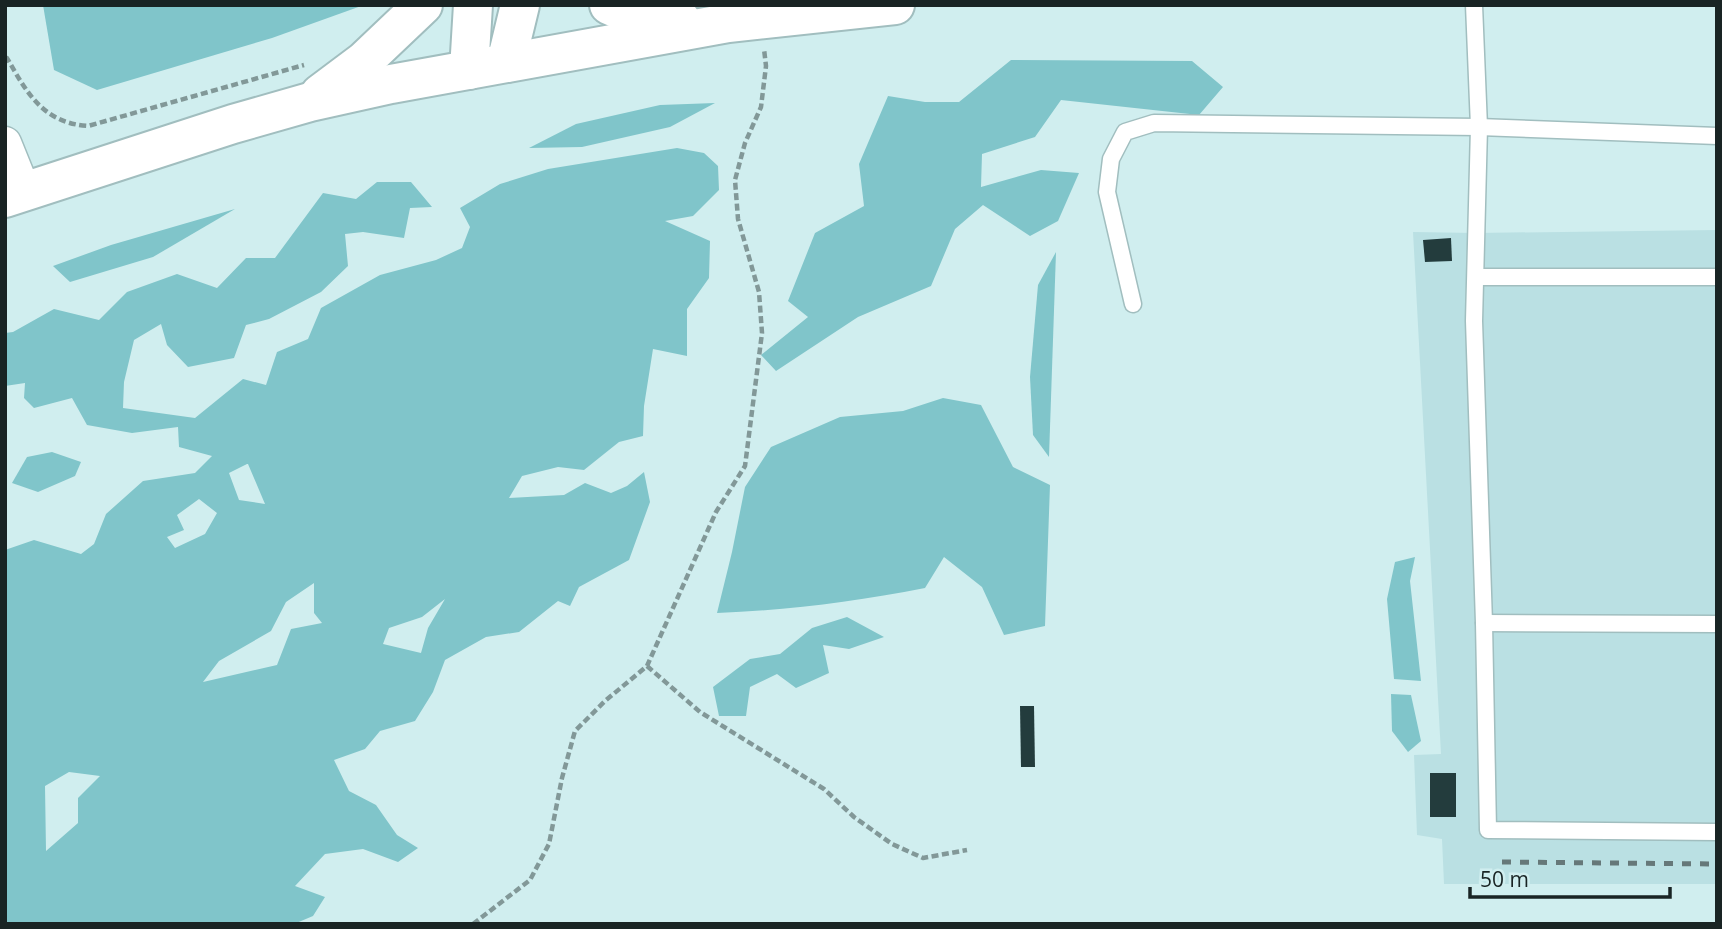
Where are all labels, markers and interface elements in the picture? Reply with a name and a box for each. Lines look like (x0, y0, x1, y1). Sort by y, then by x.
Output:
scale bar (1470, 856, 1670, 900)
text: 50 m (1480, 865, 1529, 893)

